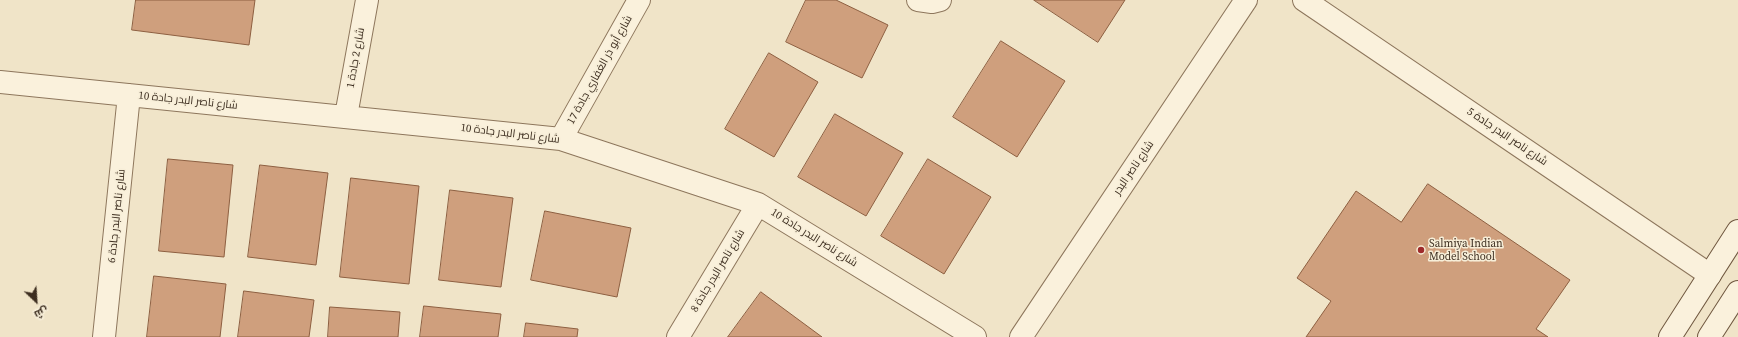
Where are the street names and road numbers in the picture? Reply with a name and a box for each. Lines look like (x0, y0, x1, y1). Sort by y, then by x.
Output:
street label: شارع أبو ذر الغفاري جادة 17 (564, 13, 636, 127)
street label: شارع 2 جادة 1 (344, 27, 368, 89)
street label: شارع ناصر البدر جادة 10 (138, 89, 238, 113)
street label: شارع ناصر البدر جادة 5 (1464, 105, 1550, 169)
street label: شارع ناصر البدر جادة 10 (460, 121, 560, 147)
street label: شارع ناصر البدر (1111, 138, 1157, 198)
street label: شارع ناصر البدر جادة 6 (106, 168, 128, 264)
street label: شارع ناصر البدر جادة 10 (768, 206, 860, 270)
street label: شارع ناصر البدر جادة 8 (688, 227, 748, 315)

